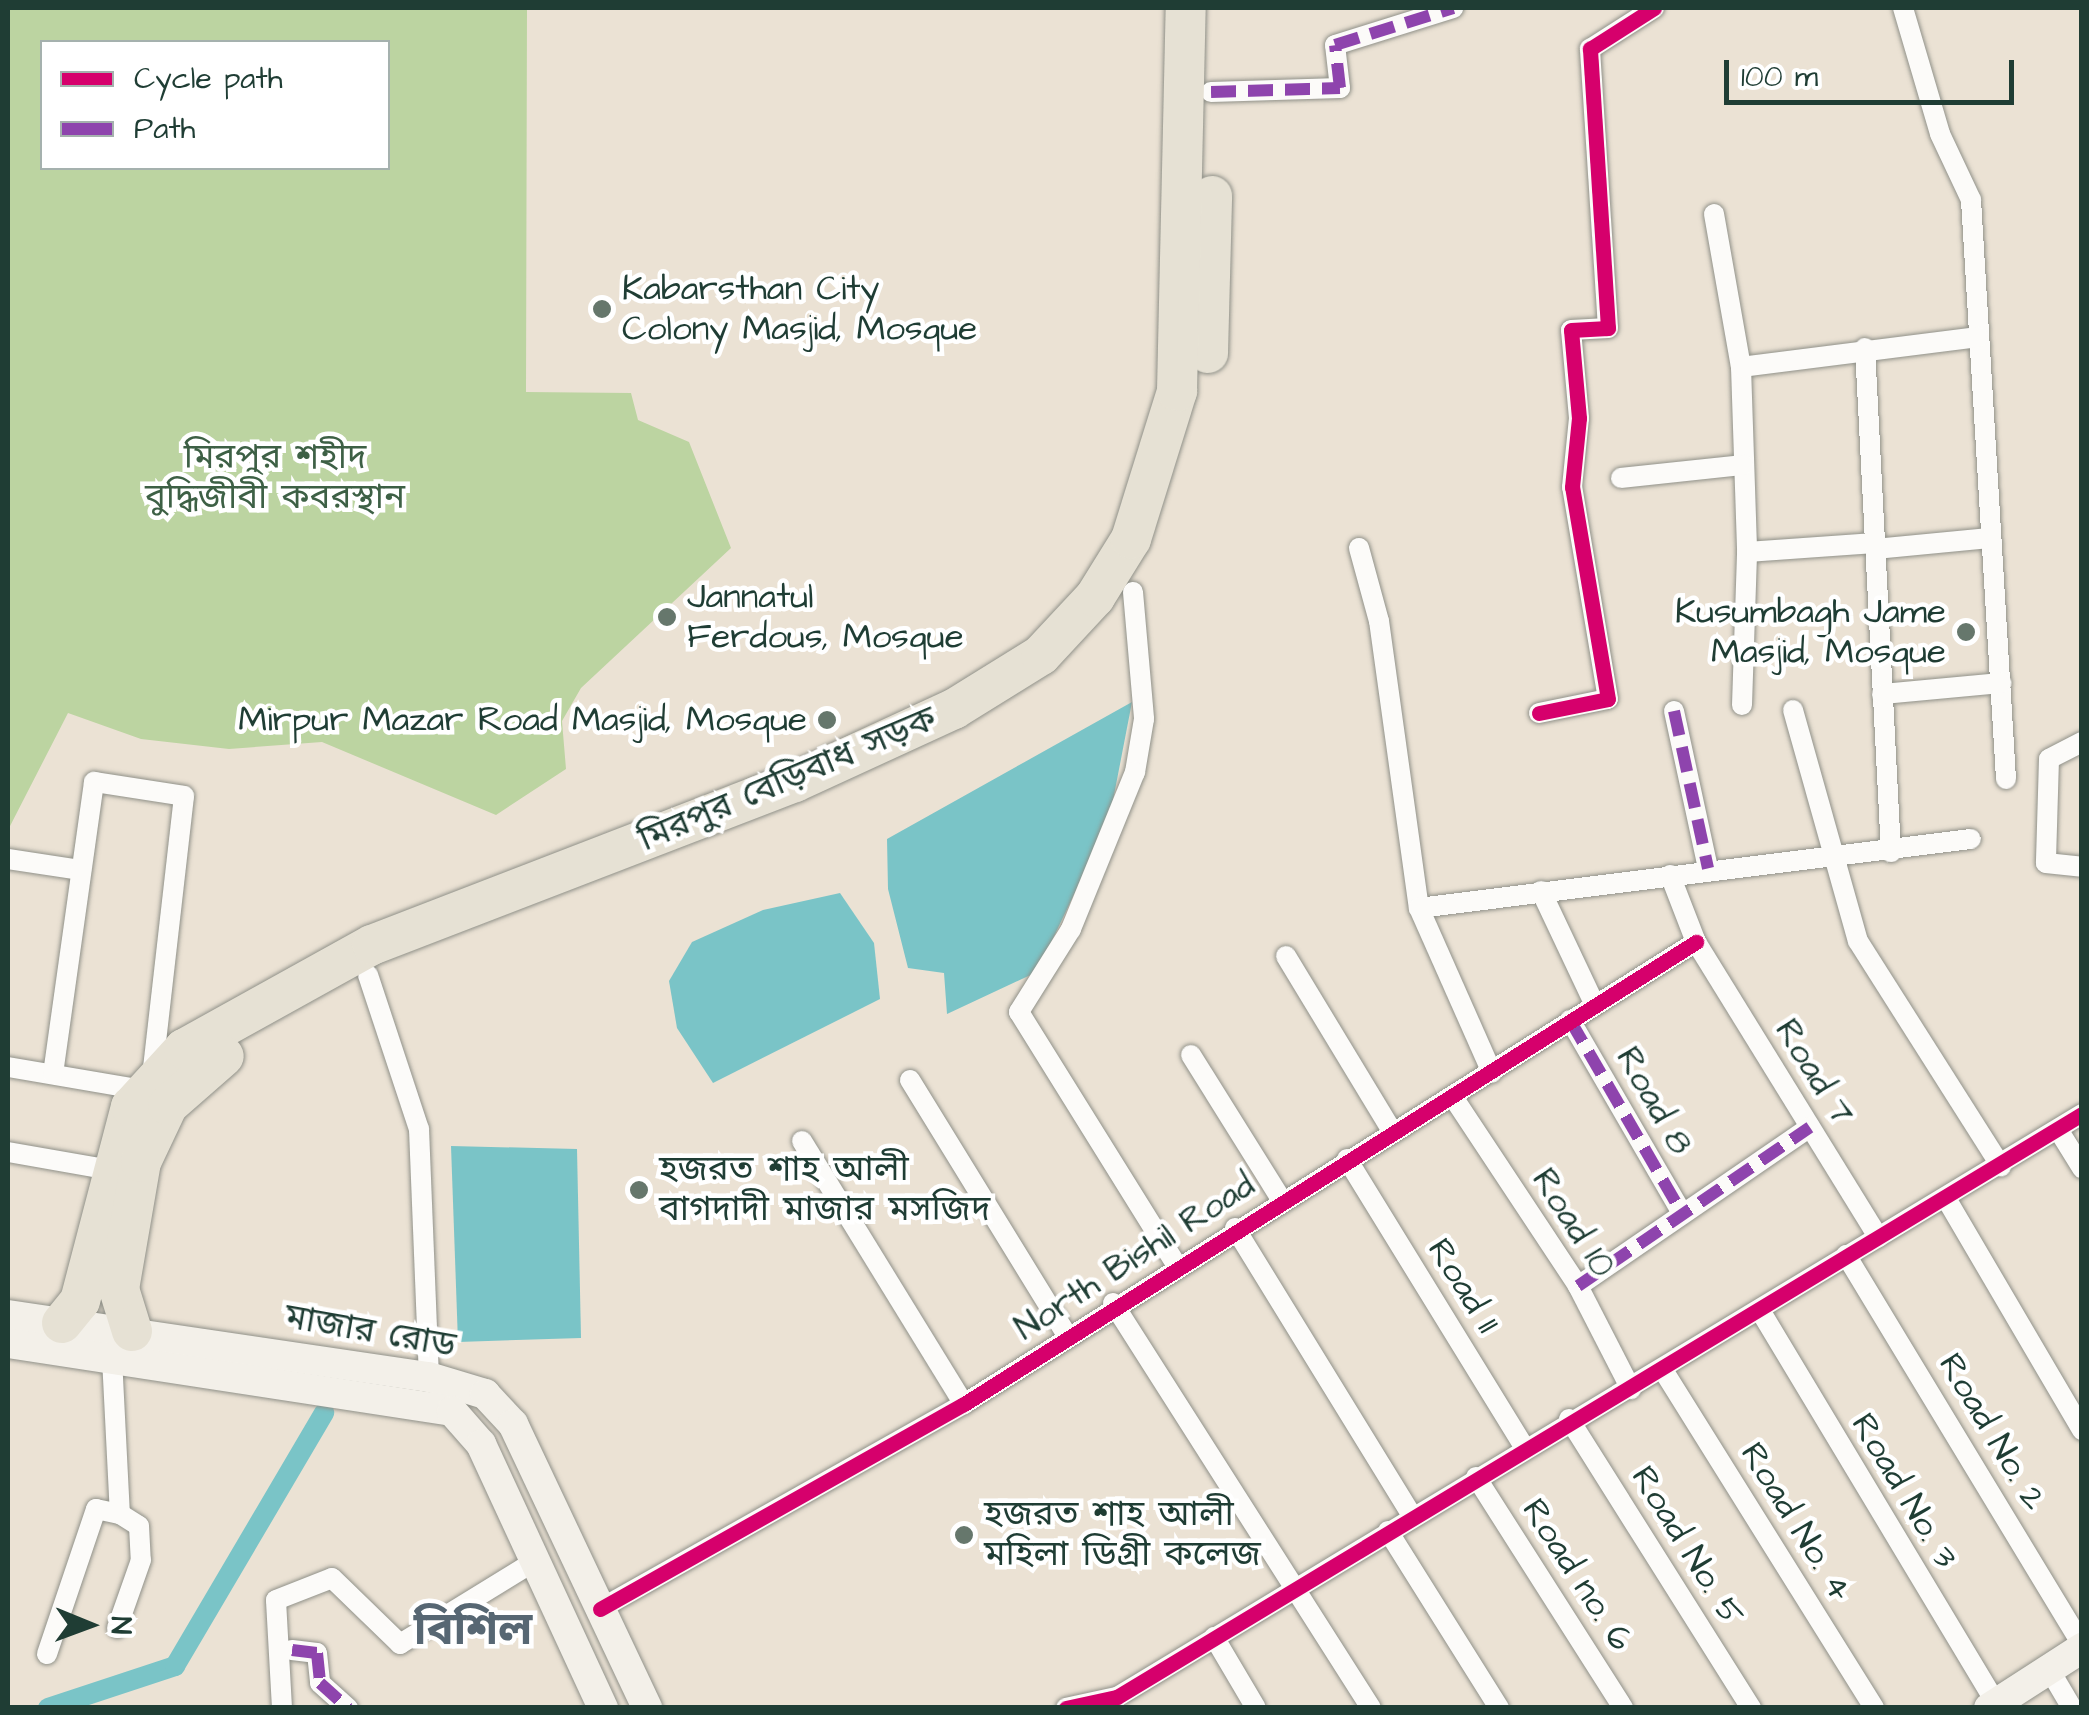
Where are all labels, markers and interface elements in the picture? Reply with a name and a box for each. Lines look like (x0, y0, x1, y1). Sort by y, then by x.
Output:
legend (40, 40, 390, 170)
scale bar (1729, 40, 2019, 102)
text: 100 m (1741, 56, 1818, 98)
text: Cycle path (134, 58, 283, 100)
text: Path (134, 108, 195, 150)
place label: Kabarsthan City Colony Masjid, Mosque (622, 268, 977, 350)
marker: Kabarsthan City Colony Masjid, Mosque (591, 298, 613, 320)
park label: মিরপুর শহীদ বুদ্ধিজীবী কবরস্থান (145, 437, 405, 519)
place label: Jannatul Ferdous, Mosque (687, 576, 964, 658)
place label: Kusumbagh Jame Masjid, Mosque (1675, 591, 1946, 673)
marker: Jannatul Ferdous, Mosque (656, 606, 678, 628)
marker: Kusumbagh Jame Masjid, Mosque (1955, 621, 1977, 643)
street label: মিরপুর বেড়িবাধ সড়ক (633, 698, 943, 862)
place label: Mirpur Mazar Road Masjid, Mosque (238, 699, 807, 741)
marker: Mirpur Mazar Road Masjid, Mosque (816, 709, 838, 731)
street label: Road 7 (1765, 1012, 1863, 1132)
street label: Road 8 (1607, 1040, 1701, 1162)
place label: হজরত শাহ আলী বাগদাদী মাজার মসজিদ (659, 1149, 990, 1231)
street label: Road 10 (1522, 1161, 1624, 1285)
street label: North Bishil Road (1008, 1164, 1262, 1350)
marker: হজরত শাহ আলী বাগদাদী মাজার মসজিদ (628, 1179, 650, 1201)
street label: Road 11 (1418, 1231, 1508, 1341)
street label: মাজার রোড (281, 1296, 459, 1368)
street label: Road No. 2 (1929, 1346, 2055, 1518)
street label: Road No. 3 (1842, 1406, 1966, 1576)
street label: Road No. 4 (1731, 1435, 1861, 1609)
street label: Road No. 5 (1622, 1459, 1752, 1633)
street label: Road no. 6 (1512, 1491, 1642, 1659)
place label: হজরত শাহ আলী মহিলা ডিগ্রী কলেজ (984, 1494, 1261, 1576)
marker: হজরত শাহ আলী মহিলা ডিগ্রী কলেজ (953, 1524, 975, 1546)
north arrow (40, 1575, 140, 1675)
district label: বিশিল (414, 1605, 532, 1659)
text: N (101, 1616, 140, 1635)

